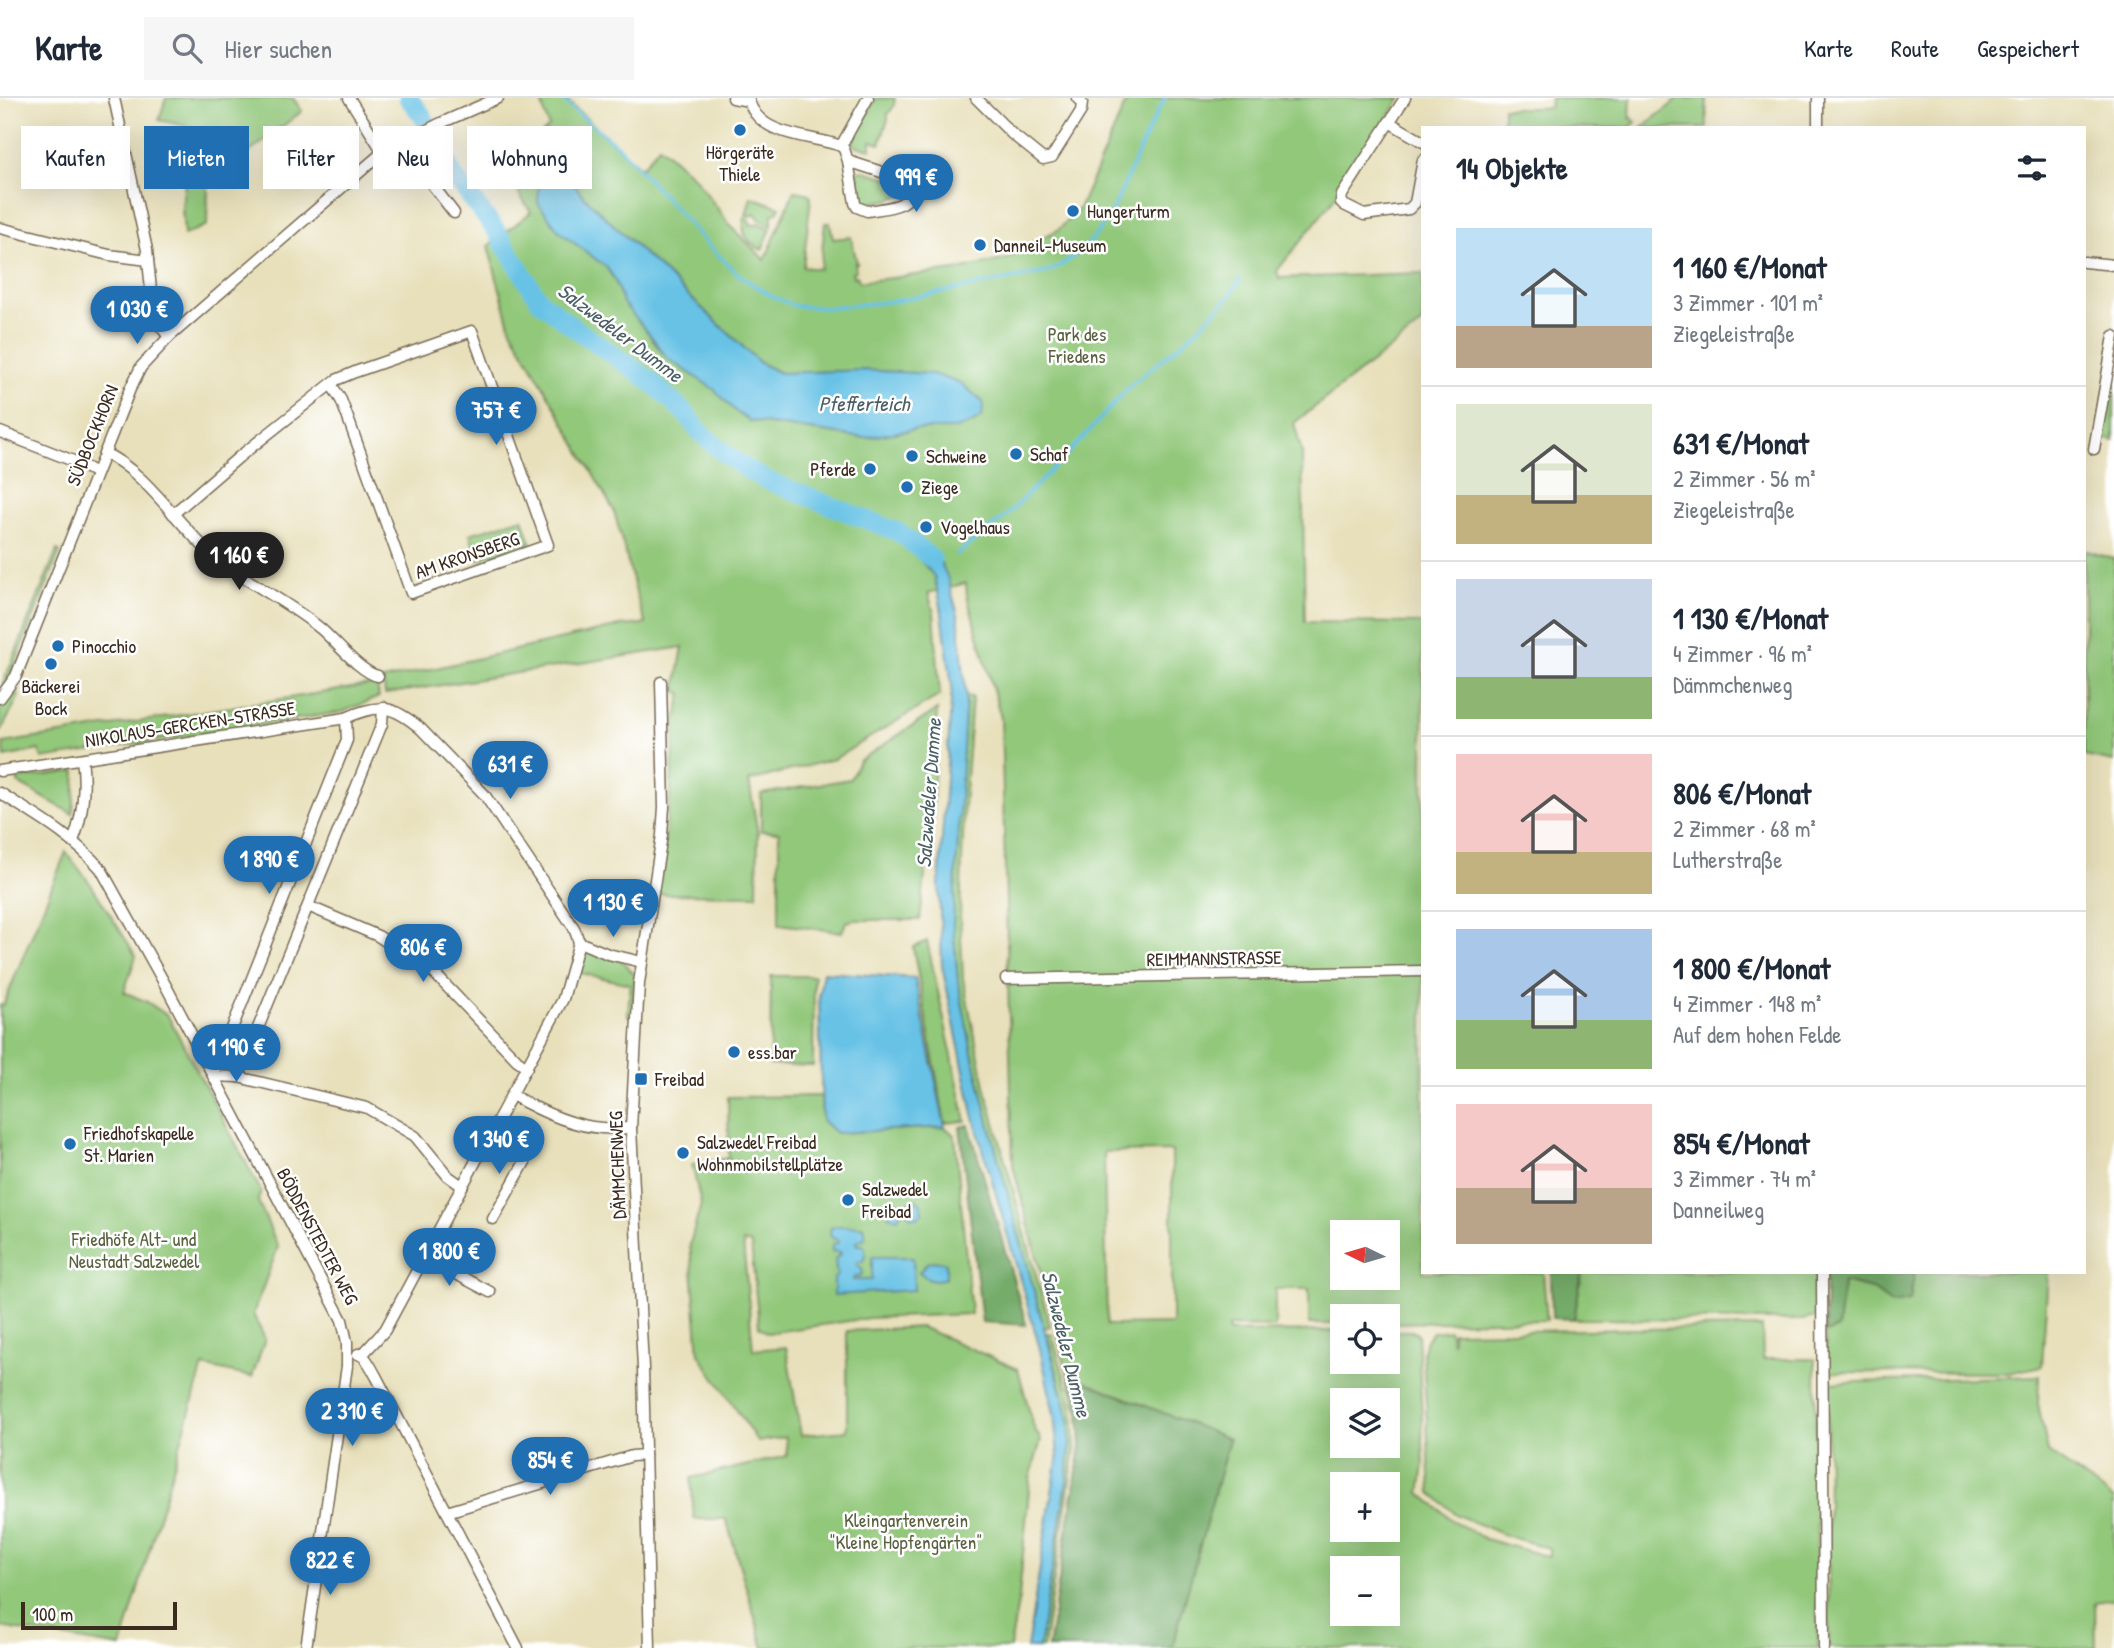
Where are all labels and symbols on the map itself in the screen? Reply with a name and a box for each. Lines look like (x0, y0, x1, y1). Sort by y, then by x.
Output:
marker: Hörgeräte Thiele (732, 122, 748, 138)
place label: Hörgeräte Thiele (706, 139, 775, 187)
pin: 999 € (867, 155, 965, 214)
place label: Hungerturm (1087, 198, 1170, 224)
marker: Hungerturm (1065, 203, 1081, 219)
place label: Danneil-Museum (994, 232, 1107, 258)
marker: Danneil-Museum (972, 237, 988, 253)
water label: Salzwedeler Dumme (552, 276, 690, 390)
pin: 1 030 € (72, 286, 202, 346)
park label: Park des Friedens (1047, 321, 1106, 369)
street label: SÜDBOCKHORN (60, 381, 124, 489)
pin: 757 € (447, 388, 545, 447)
water label: Pfefferteich (819, 389, 911, 418)
place label: Schaf (1030, 441, 1069, 467)
place label: Schweine (926, 443, 987, 469)
marker: Schaf (1008, 446, 1024, 462)
marker: Schweine (904, 448, 920, 464)
place label: Pferde (810, 456, 856, 482)
marker: Pferde (862, 461, 878, 477)
place label: Ziege (921, 474, 959, 500)
marker: Ziege (899, 479, 915, 495)
place label: Vogelhaus (940, 514, 1010, 540)
marker: Vogelhaus (918, 519, 934, 535)
street label: AM KRONSBERG (411, 525, 523, 585)
pin: 1 160 € (174, 532, 304, 592)
place label: Pinocchio (72, 633, 137, 659)
marker: Pinocchio (50, 638, 66, 654)
marker: Bäckerei Bock (43, 656, 59, 672)
place label: Bäckerei Bock (21, 673, 81, 721)
street label: NIKOLAUS-GERCKEN-STRASSE (83, 694, 297, 753)
water label: Salzwedeler Dumme (909, 716, 948, 868)
pin: 631 € (461, 742, 559, 801)
pin: 1 890 € (204, 836, 334, 896)
pin: 1 130 € (548, 880, 678, 939)
pin: 806 € (374, 924, 472, 984)
street label: REIMMANNSTRASSE (1146, 944, 1282, 972)
pin: 1 190 € (171, 1024, 301, 1084)
place label: ess.bar (748, 1039, 798, 1065)
marker: ess.bar (726, 1044, 742, 1060)
place label: Freibad (654, 1066, 705, 1092)
marker: Freibad (633, 1071, 649, 1087)
street label: DÄMMCHENWEG (602, 1111, 632, 1219)
pin: 1 340 € (434, 1116, 564, 1176)
place label: Friedhofskapelle St. Marien (83, 1120, 195, 1168)
place label: Salzwedel Freibad Wohnmobilstellplätze (697, 1129, 844, 1177)
marker: Friedhofskapelle St. Marien (62, 1136, 78, 1152)
marker: Salzwedel Freibad Wohnmobilstellplätze (675, 1145, 691, 1161)
street label: BÖDDENSTEDTER WEG (271, 1163, 365, 1309)
place label: Salzwedel Freibad (861, 1176, 929, 1224)
marker: Salzwedel Freibad (840, 1192, 856, 1208)
north arrow (1330, 1220, 1400, 1290)
park label: Friedhöfe Alt- und Neustadt Salzwedel (69, 1226, 200, 1274)
pin: 1 800 € (384, 1228, 514, 1288)
water label: Salzwedeler Dumme (1034, 1268, 1099, 1421)
pin: 2 310 € (287, 1388, 417, 1448)
pin: 854 € (501, 1438, 599, 1497)
park label: Kleingartenverein "Kleine Hopfengärten" (830, 1507, 982, 1555)
pin: 822 € (281, 1538, 379, 1597)
scale bar (21, 1599, 177, 1631)

